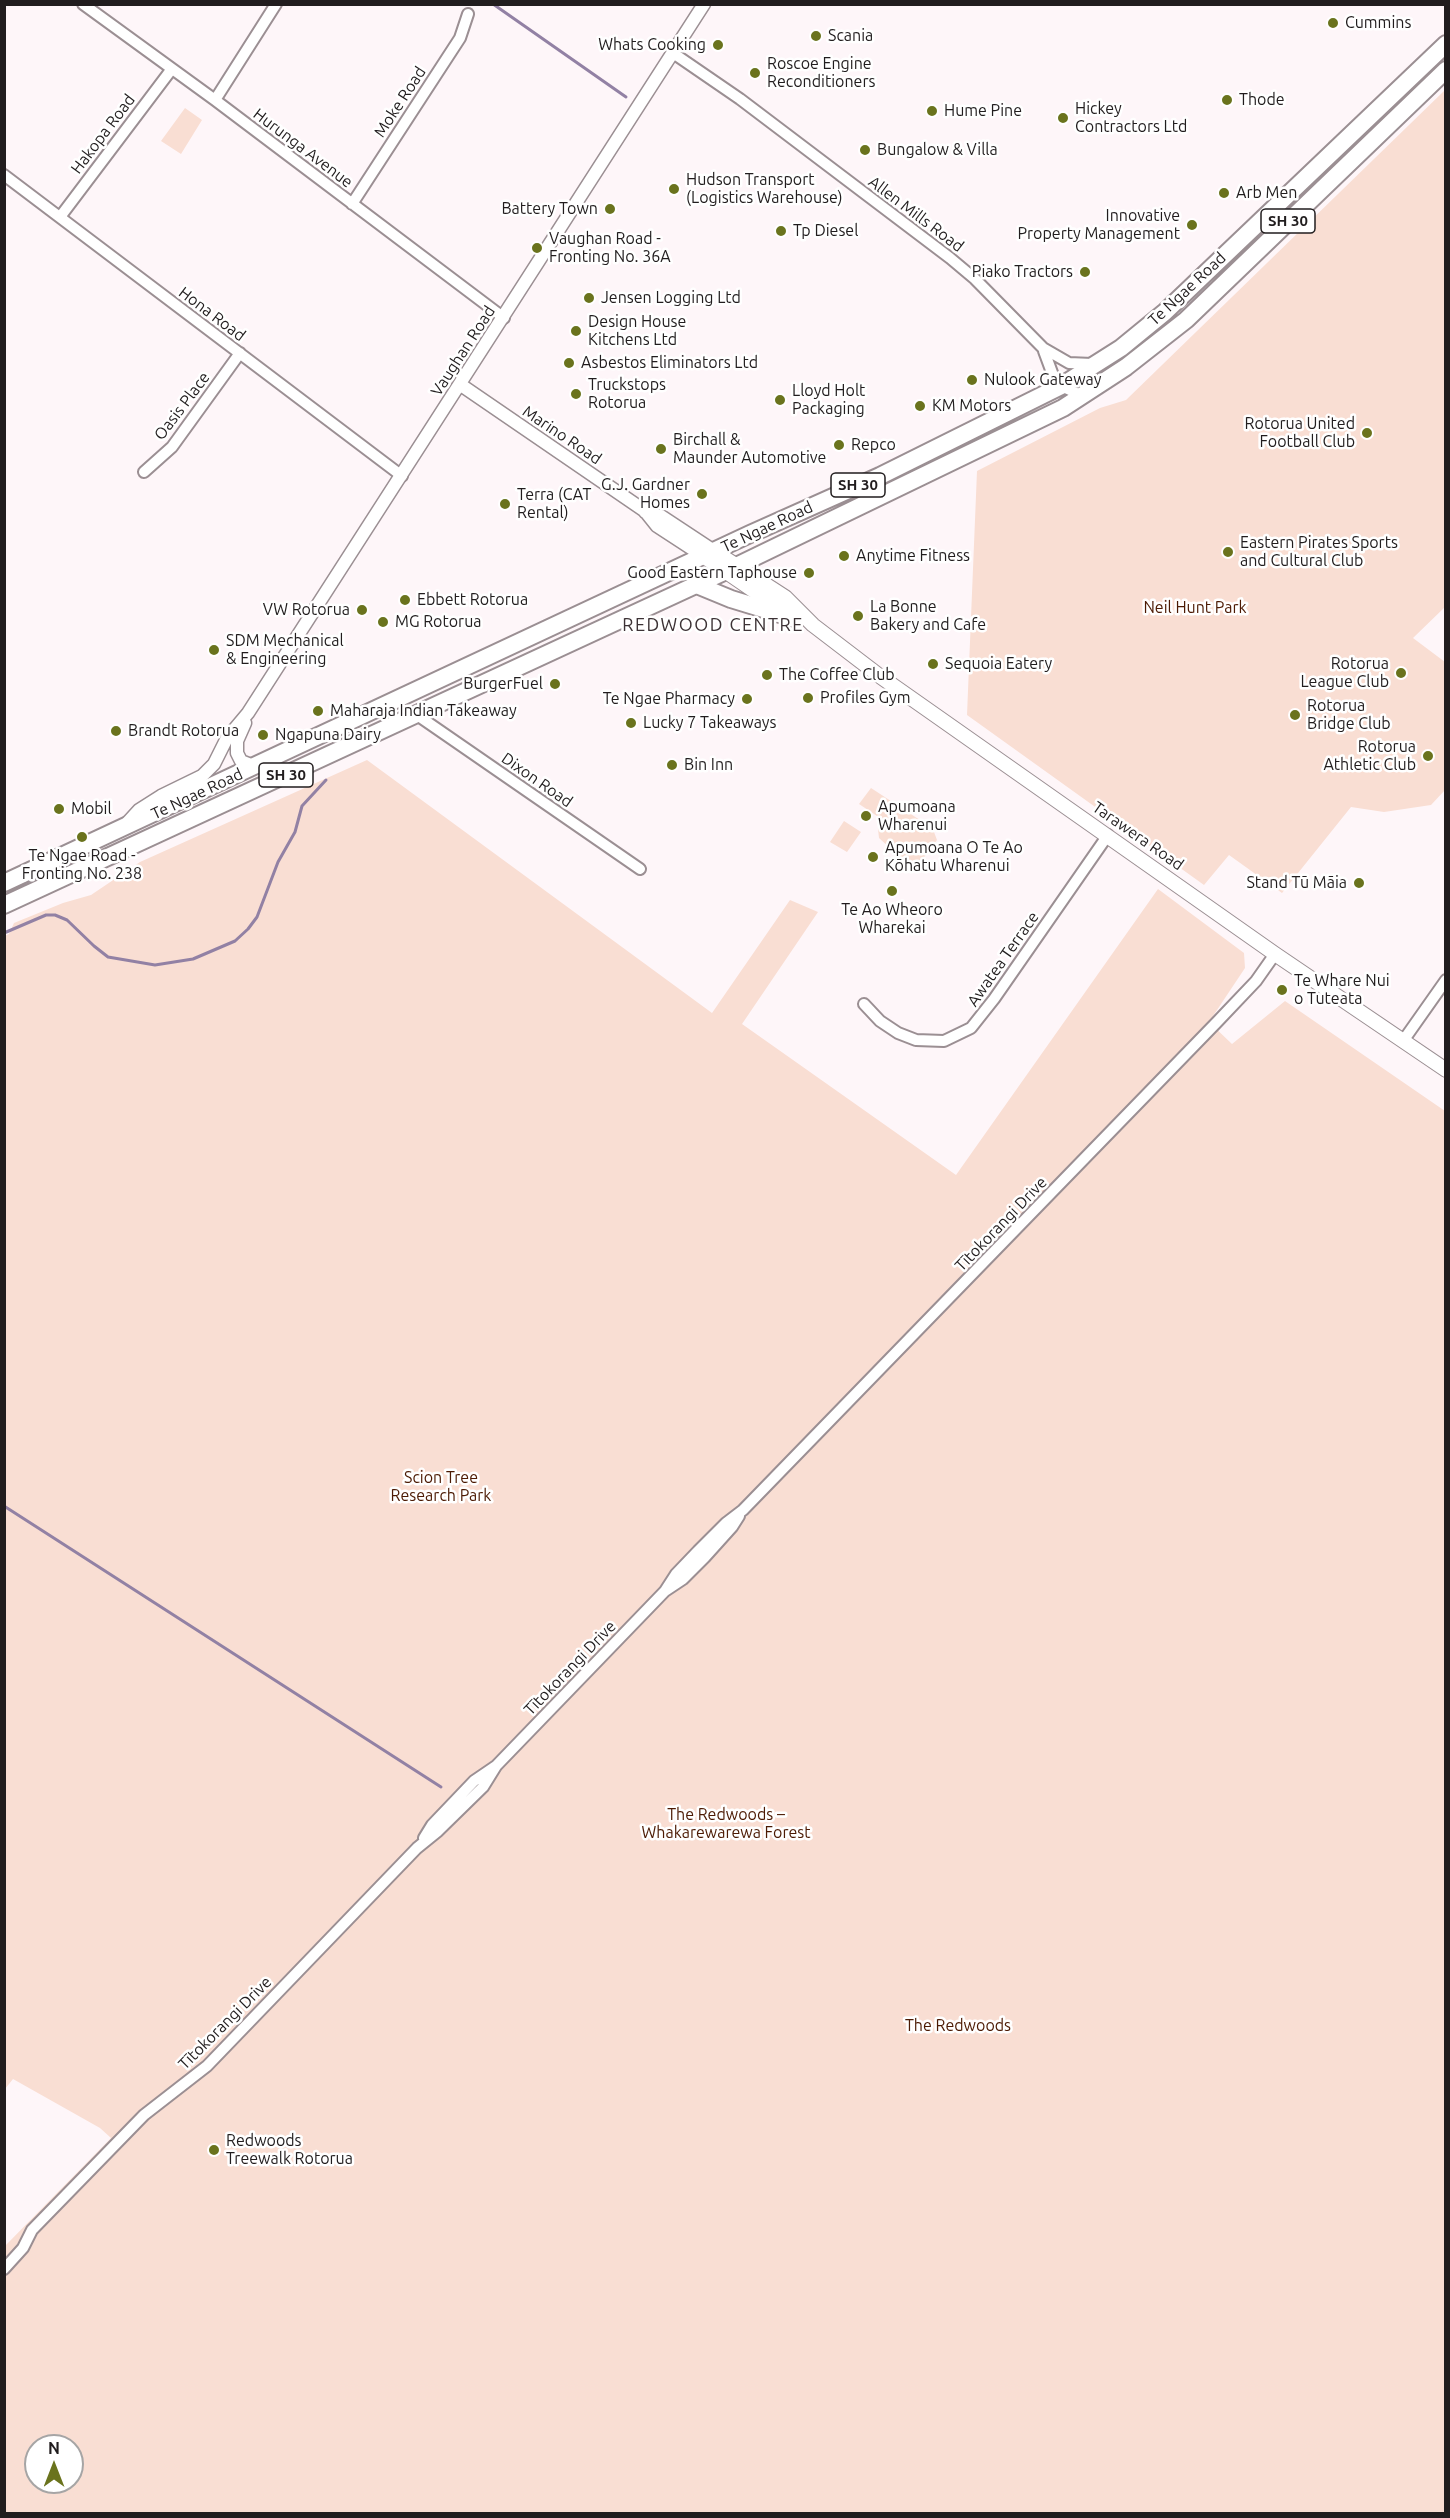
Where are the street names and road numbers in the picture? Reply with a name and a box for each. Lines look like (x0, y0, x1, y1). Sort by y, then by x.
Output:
street label: Moke Road (370, 63, 430, 141)
street label: Hakopa Road (67, 90, 139, 178)
street label: Hurunga Avenue (249, 104, 357, 192)
street label: Allen Mills Road (865, 172, 967, 256)
road number: SH 30 (1261, 209, 1315, 233)
street label: Te Ngae Road (1144, 248, 1230, 330)
street label: Hona Road (175, 283, 249, 345)
street label: Vaughan Road (427, 302, 499, 400)
street label: Oasis Place (150, 368, 214, 444)
street label: Marino Road (519, 402, 605, 468)
road number: SH 30 (831, 473, 885, 497)
street label: Te Ngae Road (718, 497, 816, 557)
street label: Dixon Road (498, 749, 576, 811)
road number: SH 30 (259, 763, 313, 787)
street label: Te Ngae Road (148, 764, 246, 824)
street label: Tarawera Road (1089, 798, 1187, 874)
street label: Awatea Terrace (963, 908, 1043, 1010)
street label: Tītokorangi Drive (951, 1173, 1051, 1275)
street label: Tītokorangi Drive (520, 1617, 620, 1719)
street label: Tītokorangi Drive (174, 1972, 276, 2074)

